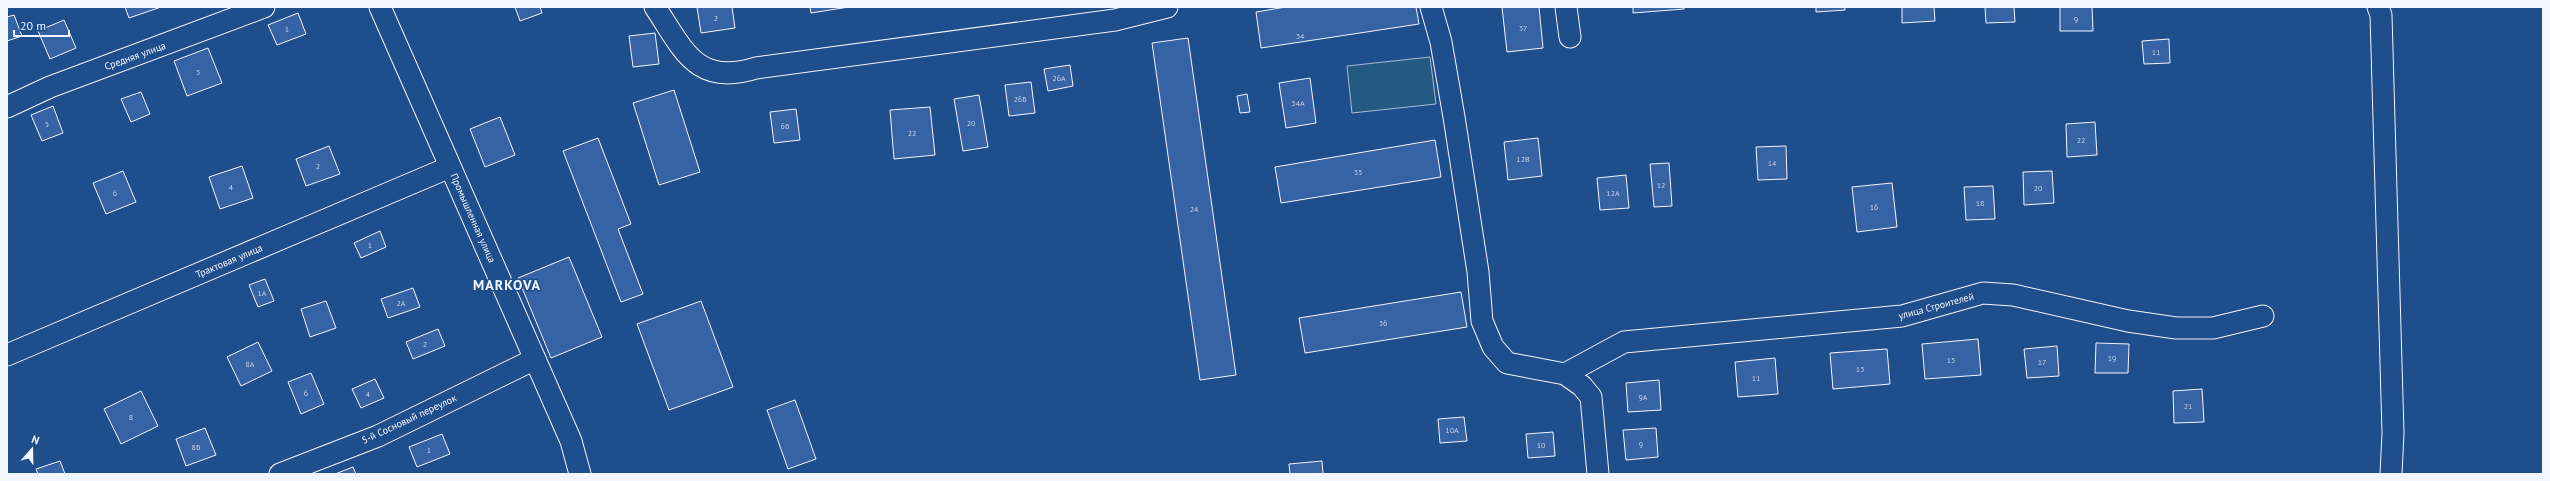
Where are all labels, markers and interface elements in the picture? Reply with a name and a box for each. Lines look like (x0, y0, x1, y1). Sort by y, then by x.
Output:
scale bar (14, 12, 69, 38)
house number: 2 (714, 13, 718, 23)
house number: 9 (2074, 14, 2078, 24)
text: 20 m (20, 18, 46, 33)
house number: 37 (1519, 23, 1527, 33)
house number: 1 (285, 24, 289, 34)
house number: 34 (1296, 31, 1305, 41)
street label: Средняя улица (103, 39, 168, 73)
house number: 11 (2152, 47, 2160, 57)
house number: 3 (196, 67, 200, 77)
house number: 26А (1052, 73, 1066, 83)
house number: 26Б (1013, 94, 1027, 104)
house number: 34А (1291, 98, 1305, 108)
house number: 20 (967, 118, 976, 128)
house number: 5 (45, 119, 49, 129)
house number: 6Б (781, 121, 790, 131)
house number: 22 (908, 128, 916, 138)
house number: 22 (2077, 135, 2085, 145)
house number: 12В (1516, 154, 1530, 164)
house number: 14 (1768, 158, 1777, 168)
house number: 2 (316, 161, 320, 171)
house number: 35 (1354, 167, 1362, 177)
street label: Промышленная улица (447, 171, 499, 265)
house number: 12 (1657, 180, 1665, 190)
house number: 4 (229, 182, 234, 192)
house number: 20 (2034, 183, 2043, 193)
house number: 6 (113, 188, 117, 198)
house number: 12А (1606, 188, 1620, 198)
house number: 18 (1976, 198, 1984, 208)
house number: 16 (1870, 202, 1878, 212)
house number: 24 (1190, 204, 1199, 214)
house number: 1 (368, 240, 372, 250)
street label: Трактовая улица (194, 241, 265, 281)
district label: MARKOVA (473, 276, 541, 294)
house number: 1А (257, 288, 267, 298)
street label: улица Строителей (1897, 290, 1975, 322)
house number: 2А (396, 298, 406, 308)
house number: 36 (1379, 318, 1387, 328)
house number: 2 (423, 339, 427, 349)
house number: 19 (2108, 353, 2116, 363)
house number: 15 (1947, 355, 1955, 365)
house number: 17 (2038, 357, 2046, 367)
house number: 8А (245, 359, 255, 369)
house number: 13 (1856, 364, 1864, 374)
house number: 11 (1752, 373, 1760, 383)
house number: 6 (304, 388, 308, 398)
house number: 4 (366, 389, 371, 399)
street label: 5-й Сосновый переулок (359, 391, 459, 447)
house number: 9А (1638, 392, 1648, 402)
house number: 21 (2184, 401, 2192, 411)
house number: 8 (129, 412, 133, 422)
house number: 10А (1445, 425, 1459, 435)
north arrow (12, 429, 52, 469)
text: N (30, 432, 41, 447)
house number: 9 (1639, 439, 1643, 449)
house number: 10 (1537, 440, 1546, 450)
house number: 8Б (192, 442, 201, 452)
house number: 1 (427, 445, 431, 455)

